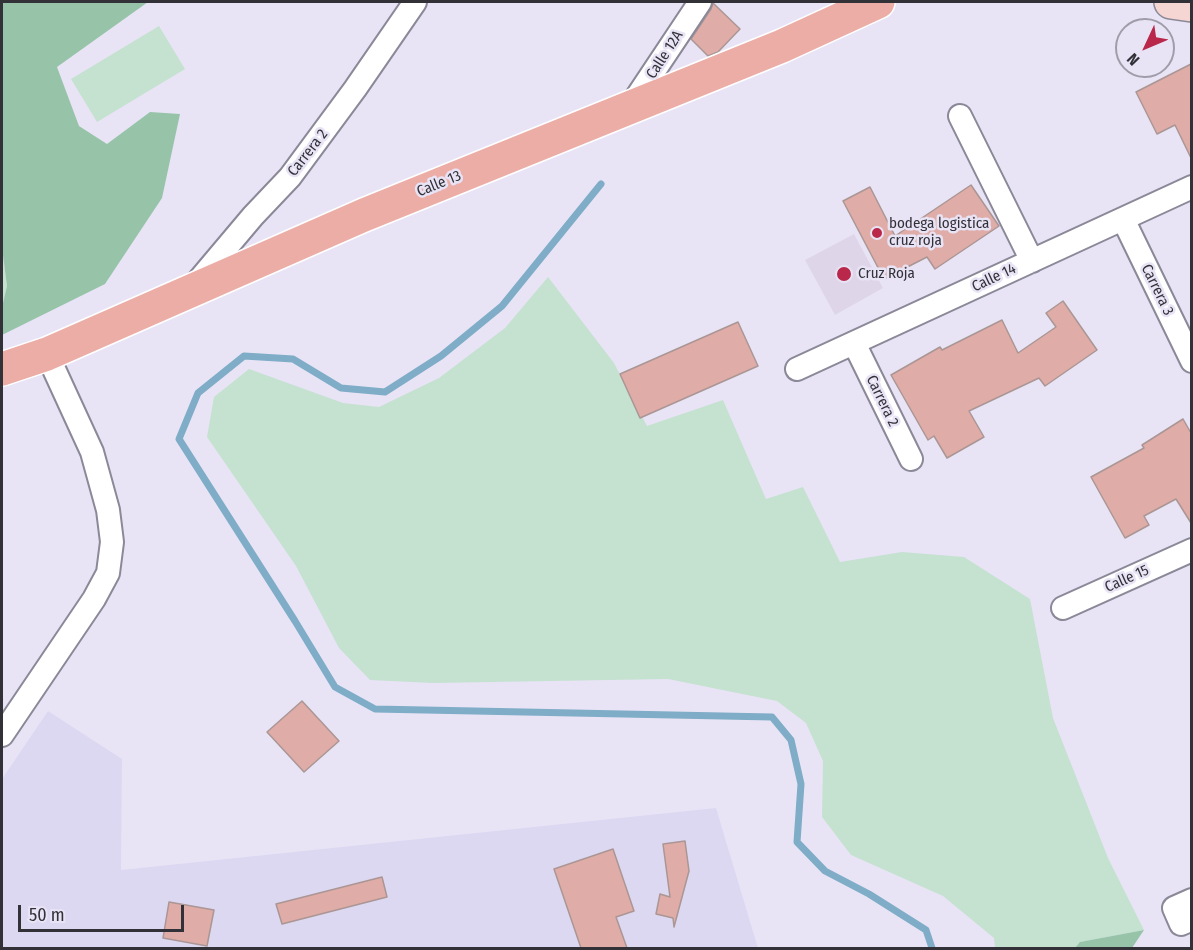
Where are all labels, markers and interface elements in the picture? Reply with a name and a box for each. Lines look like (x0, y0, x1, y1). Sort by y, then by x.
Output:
north arrow (1115, 18, 1175, 78)
street label: Calle 12A (643, 28, 687, 82)
text: N (1123, 49, 1143, 70)
street label: Carrera 2 (284, 126, 332, 180)
street label: Calle 13 (414, 167, 464, 201)
place label: bodega logistica cruz roja (889, 215, 989, 250)
marker: bodega logistica cruz roja (870, 226, 884, 240)
street label: Calle 14 (969, 260, 1019, 296)
street label: Carrera 3 (1137, 261, 1177, 319)
marker: Cruz Roja (835, 265, 853, 283)
place label: Cruz Roja (858, 265, 915, 283)
street label: Carrera 2 (862, 373, 902, 429)
street label: Calle 15 (1102, 561, 1152, 597)
scale bar (21, 893, 188, 931)
text: 50 m (29, 904, 65, 926)

